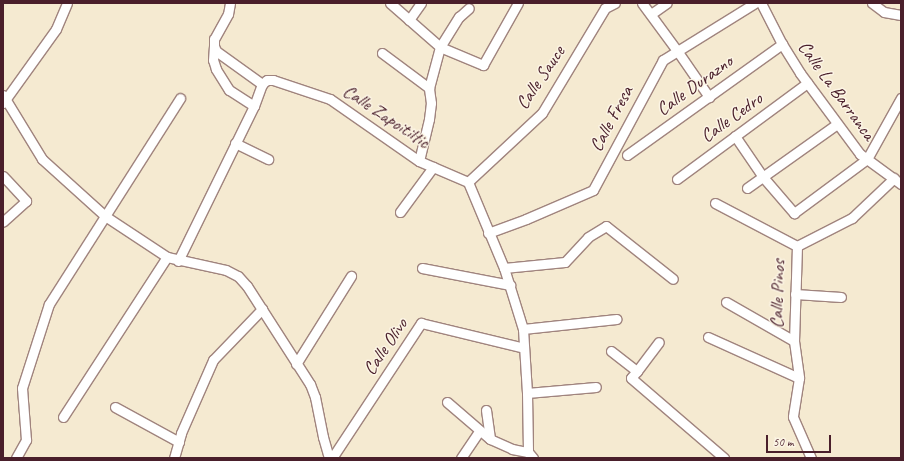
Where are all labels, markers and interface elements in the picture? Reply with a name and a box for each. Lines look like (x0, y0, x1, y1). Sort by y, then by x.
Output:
street label: Calle La Barranca (792, 37, 880, 145)
street label: Calle Sauce (511, 42, 571, 114)
street label: Calle Durazno (653, 51, 737, 121)
street label: Calle Zapoitiltic (338, 80, 434, 154)
street label: Calle Fresa (585, 83, 639, 155)
street label: Calle Cedro (697, 88, 767, 148)
street label: Calle Pinos (765, 259, 791, 329)
street label: Calle Olivo (359, 314, 413, 380)
scale bar (768, 427, 833, 453)
text: 50 m (773, 434, 793, 450)

